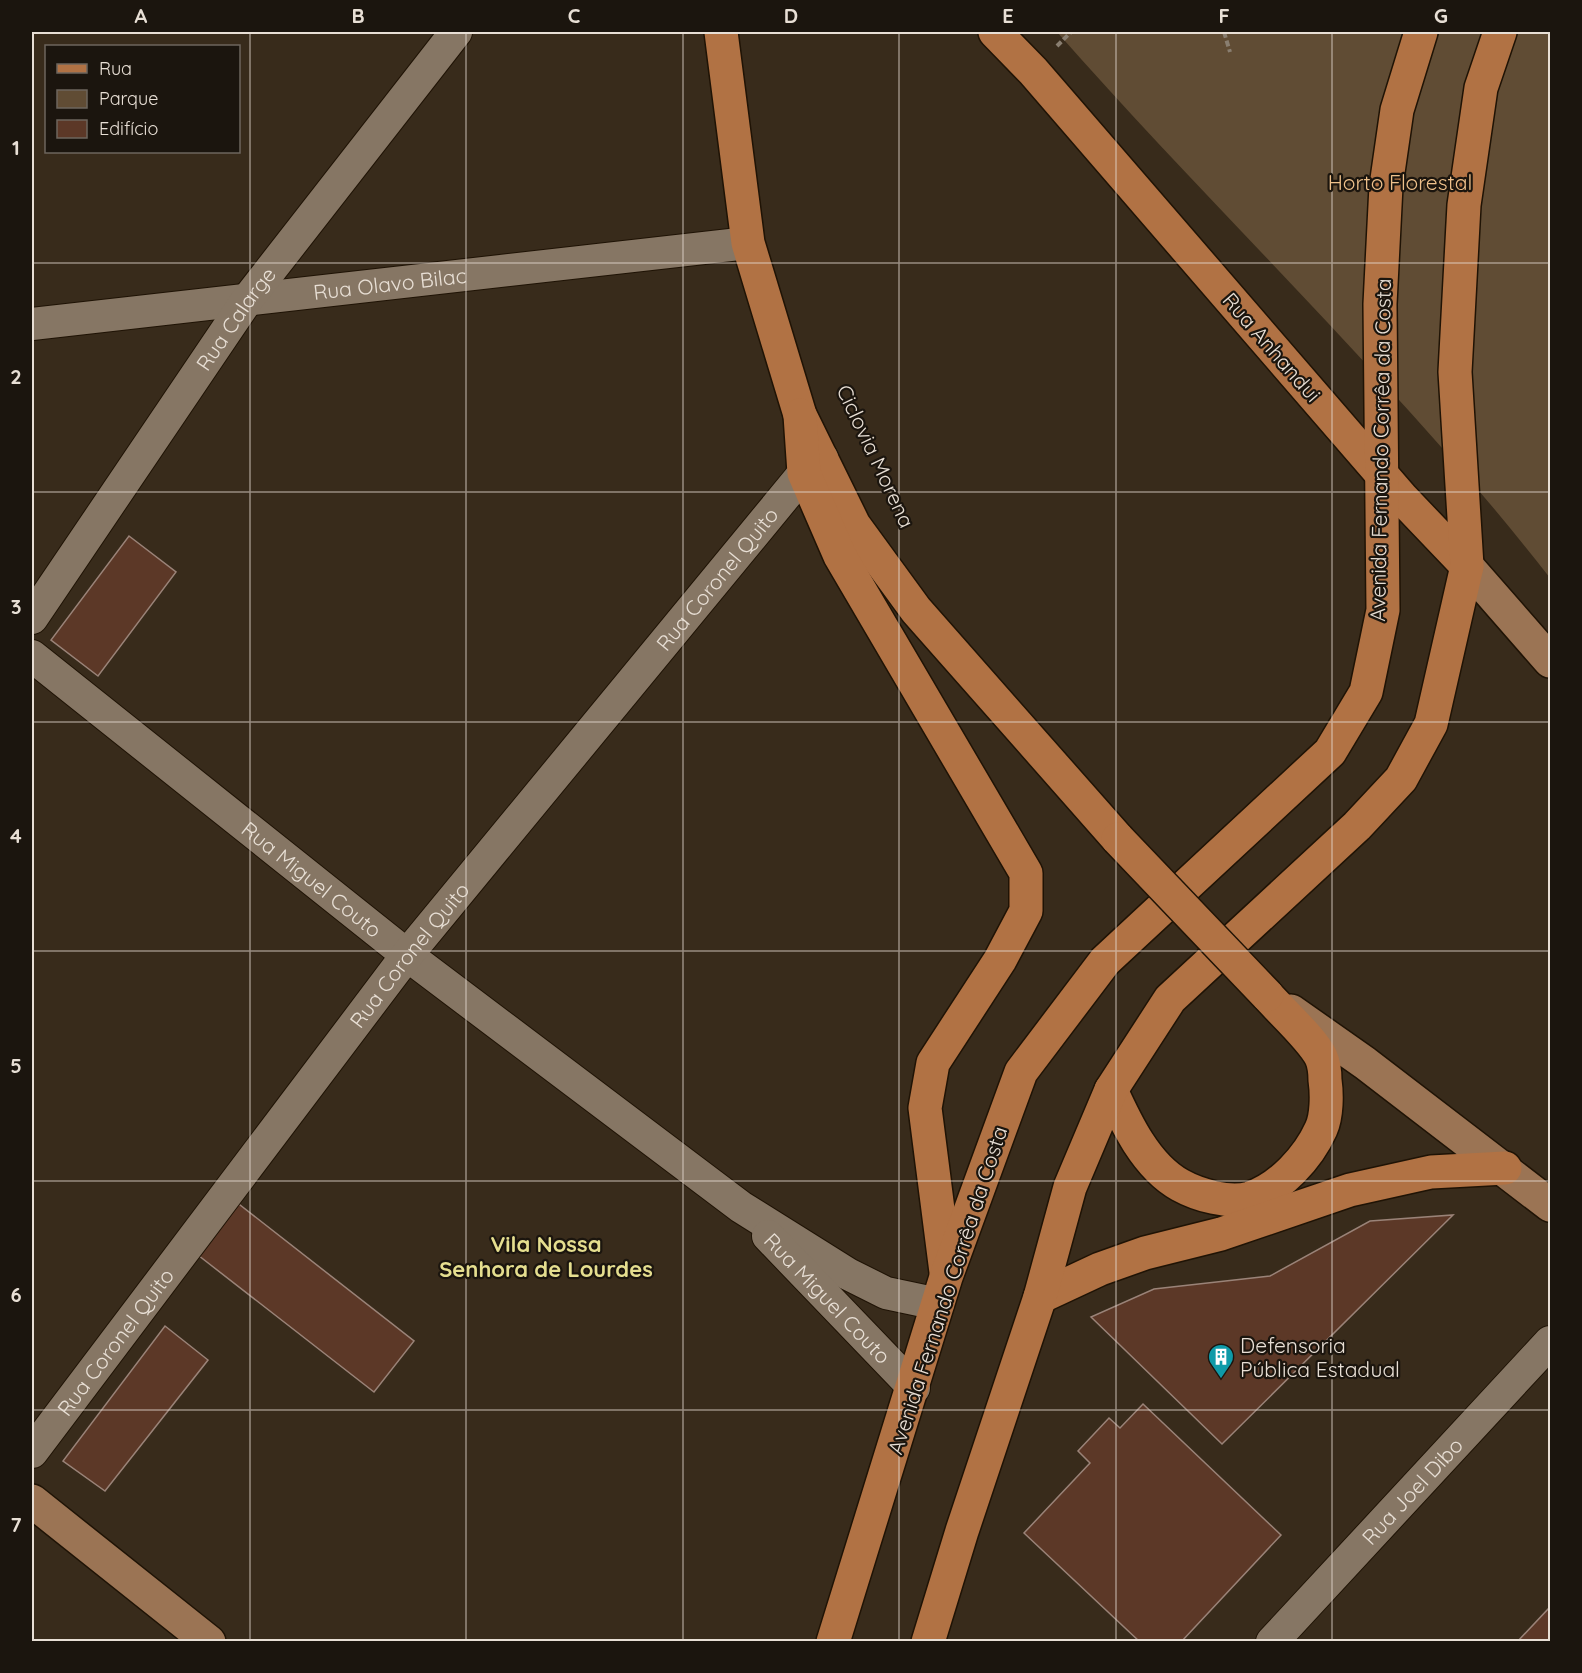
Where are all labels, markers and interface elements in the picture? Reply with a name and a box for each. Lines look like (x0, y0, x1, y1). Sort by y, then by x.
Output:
text: A (135, 3, 148, 28)
text: B (351, 3, 365, 28)
text: C (568, 3, 581, 28)
text: D (784, 3, 798, 28)
text: E (1002, 3, 1014, 28)
text: F (1218, 3, 1230, 28)
text: G (1434, 3, 1448, 28)
legend (45, 45, 240, 153)
text: Rua (99, 57, 132, 80)
text: Parque (99, 87, 158, 110)
text: Edifício (99, 117, 158, 140)
text: 1 (12, 135, 20, 160)
park label: Horto Florestal (1328, 169, 1472, 195)
street label: Rua Calarge (190, 262, 281, 375)
street label: Rua Olavo Bilac (312, 262, 468, 305)
street label: Avenida Fernando Corrêa da Costa (1364, 278, 1396, 622)
street label: Rua Anhandui (1217, 287, 1327, 407)
text: 2 (10, 364, 22, 389)
street label: Ciclovia Morena (832, 380, 920, 532)
street label: Rua Coronel Quito (650, 502, 784, 656)
text: 3 (11, 594, 21, 619)
street label: Rua Miguel Couto (237, 816, 387, 943)
text: 4 (10, 823, 22, 848)
street label: Rua Coronel Quito (344, 877, 475, 1033)
text: 5 (10, 1053, 22, 1078)
street label: Avenida Fernando Corrêa da Costa (882, 1123, 1012, 1457)
street label: Rua Miguel Couto (759, 1227, 896, 1369)
district label: Vila Nossa Senhora de Lourdes (439, 1230, 653, 1283)
street label: Rua Coronel Quito (51, 1263, 179, 1421)
text: 6 (10, 1282, 22, 1307)
place label: Defensoria Pública Estadual (1240, 1332, 1400, 1382)
building icon: Defensoria Pública Estadual (1206, 1342, 1236, 1380)
street label: Rua Joel Dibo (1356, 1432, 1468, 1550)
text: 7 (11, 1512, 22, 1537)

